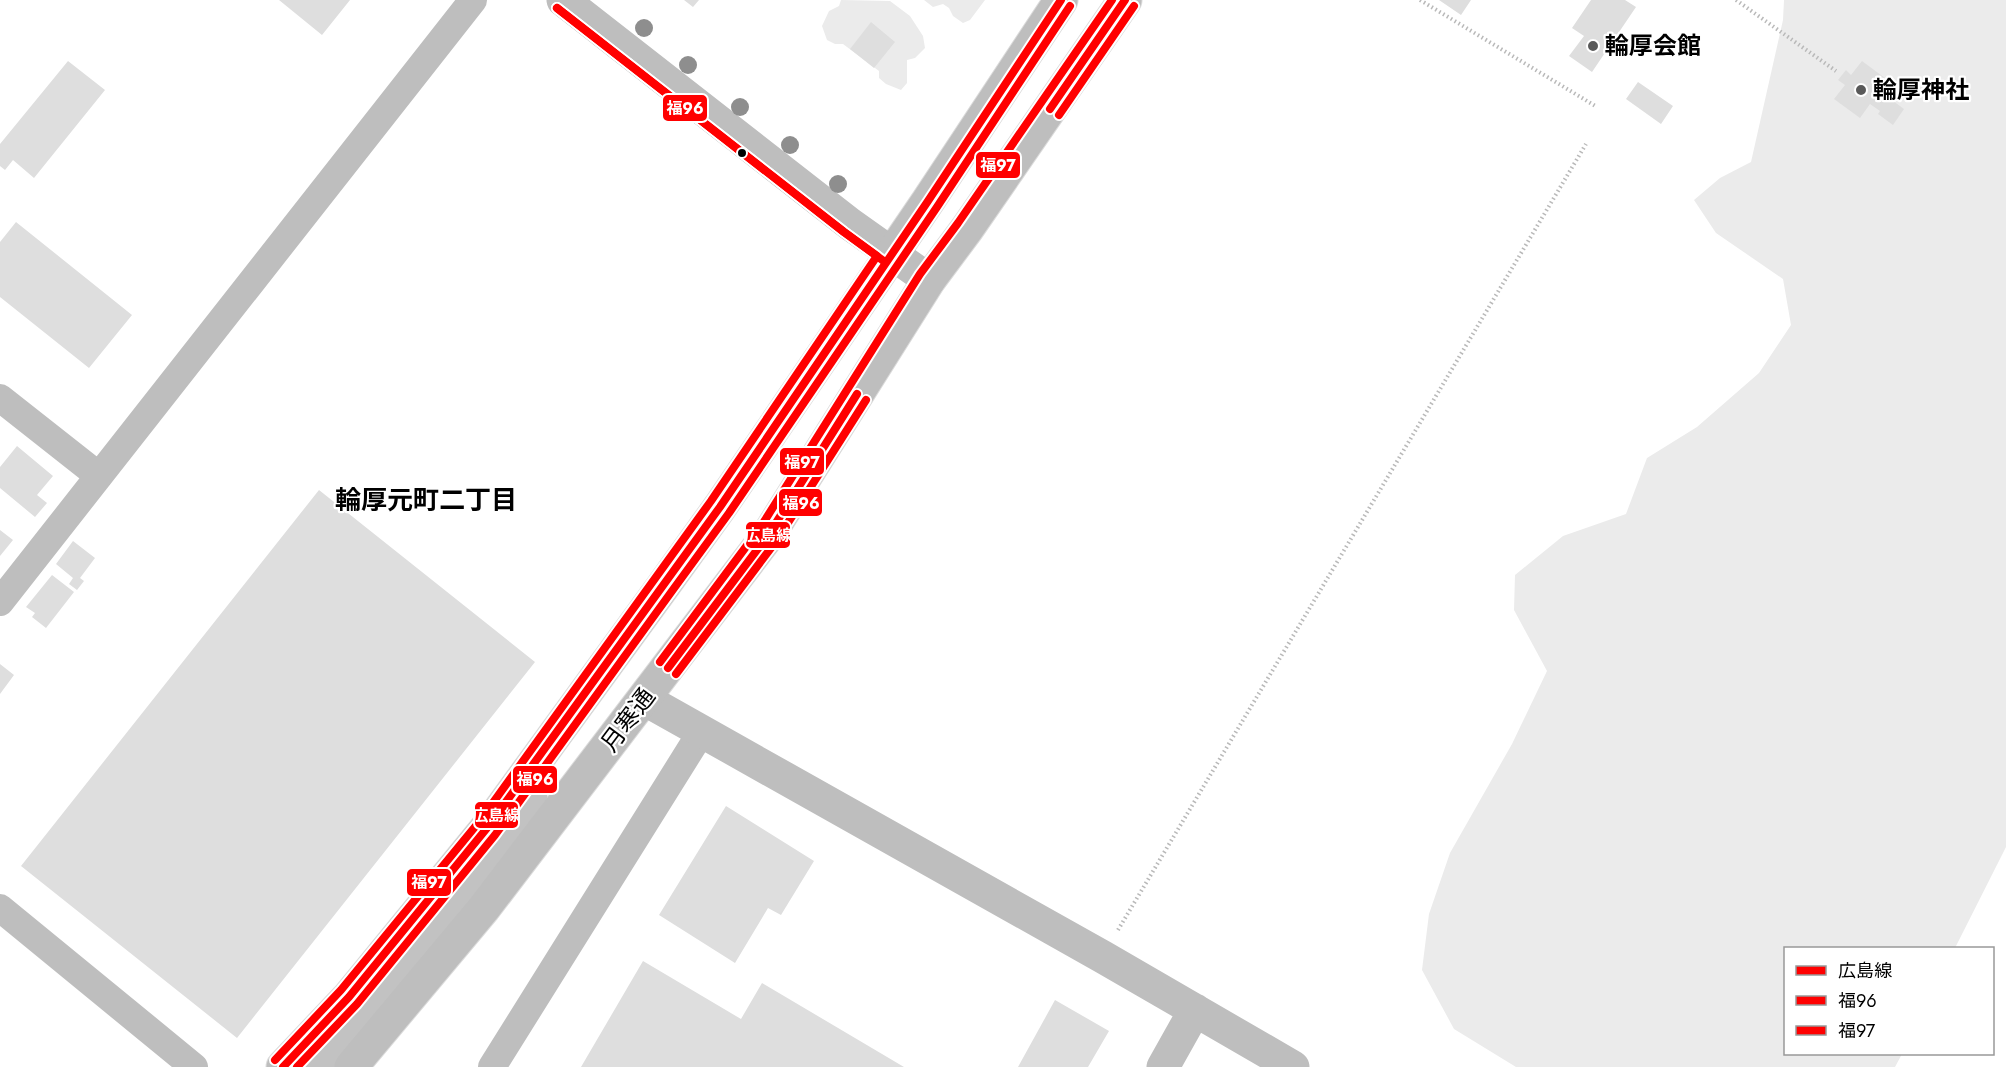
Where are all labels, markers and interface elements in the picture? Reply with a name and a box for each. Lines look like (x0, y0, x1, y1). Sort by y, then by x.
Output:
place label: 輪厚会館 (1605, 28, 1701, 63)
marker: 輪厚会館 (1586, 39, 1600, 53)
place label: 輪厚神社 (1873, 72, 1969, 107)
marker: 輪厚神社 (1854, 83, 1868, 97)
line badge: 福96 (662, 94, 708, 122)
text: 福96 (666, 97, 704, 120)
unlabelled marker (736, 147, 748, 159)
line badge: 福97 (975, 151, 1021, 179)
text: 福97 (980, 154, 1016, 177)
line badge: 福97 (779, 447, 825, 476)
text: 福97 (784, 451, 820, 474)
district label: 輪厚元町二丁目 (335, 481, 517, 519)
line badge: 福96 (778, 488, 823, 517)
text: 福96 (782, 492, 820, 515)
line badge: 広島線 (745, 521, 791, 549)
text: 広島線 (744, 524, 792, 547)
street label: 月寒通 (592, 680, 663, 759)
line badge: 福96 (512, 765, 558, 794)
text: 福96 (516, 768, 554, 791)
line badge: 広島線 (474, 801, 519, 829)
text: 広島線 (472, 804, 520, 827)
line badge: 福97 (406, 868, 452, 897)
text: 福97 (411, 871, 447, 894)
legend (1784, 947, 1994, 1055)
text: 広島線 (1838, 958, 1892, 984)
text: 福96 (1838, 988, 1877, 1014)
text: 福97 (1838, 1018, 1876, 1044)

